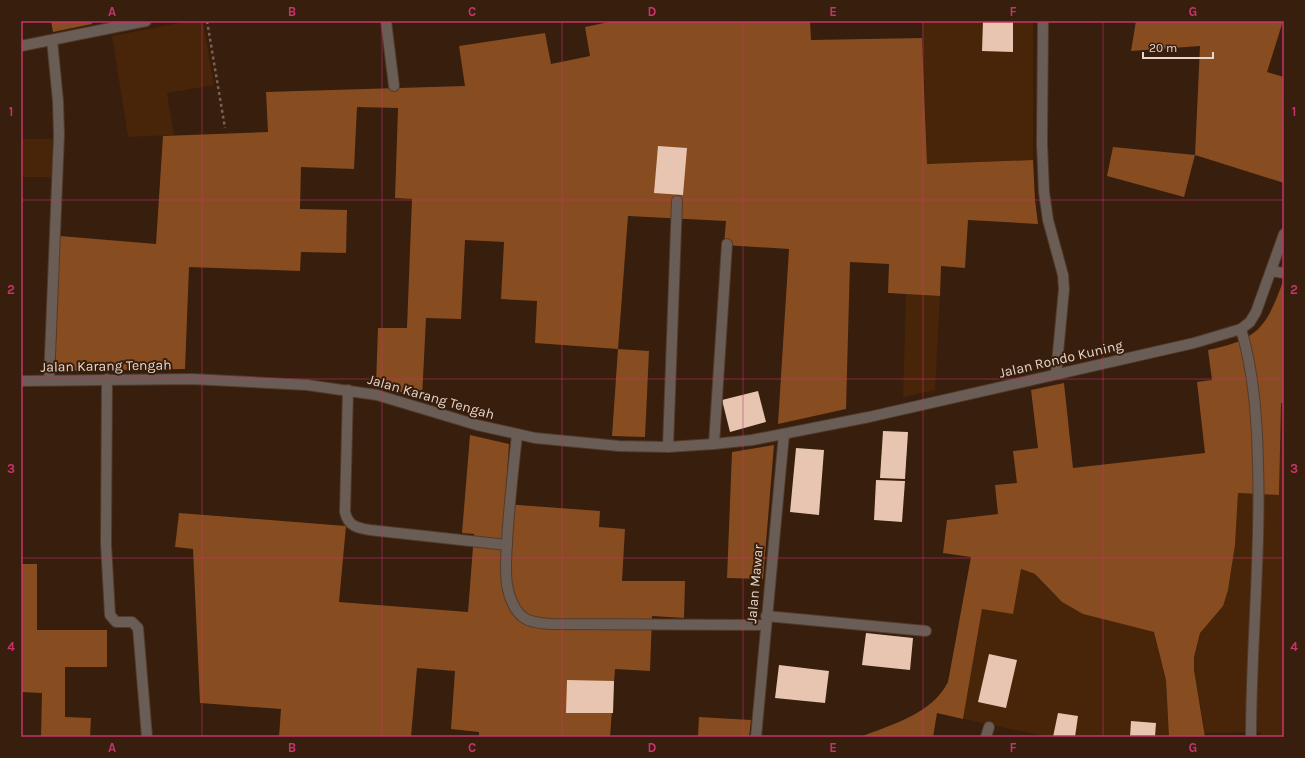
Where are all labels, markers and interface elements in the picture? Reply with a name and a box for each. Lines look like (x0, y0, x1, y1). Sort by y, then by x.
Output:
text: A (108, 4, 116, 19)
text: B (288, 4, 296, 19)
text: C (468, 4, 476, 19)
text: D (648, 4, 657, 19)
text: E (829, 4, 837, 19)
text: F (1009, 4, 1017, 19)
text: G (1189, 4, 1197, 19)
scale bar (1143, 34, 1213, 60)
text: 20 m (1149, 41, 1177, 55)
text: 1 (9, 104, 13, 119)
text: 1 (1292, 104, 1296, 119)
text: 2 (7, 282, 15, 297)
text: 2 (1290, 282, 1298, 297)
street label: Jalan Rondo Kuning (997, 336, 1125, 382)
street label: Jalan Karang Tengah (40, 356, 172, 376)
street label: Jalan Karang Tengah (366, 371, 496, 423)
text: 3 (7, 461, 15, 476)
text: 3 (1290, 461, 1298, 476)
street label: Jalan Mawar (743, 543, 767, 624)
text: 4 (7, 639, 15, 654)
text: 4 (1290, 639, 1298, 654)
text: A (108, 740, 116, 755)
text: B (288, 740, 296, 755)
text: C (468, 740, 476, 755)
text: D (648, 740, 657, 755)
text: E (829, 740, 837, 755)
text: F (1009, 740, 1017, 755)
text: G (1189, 740, 1197, 755)

